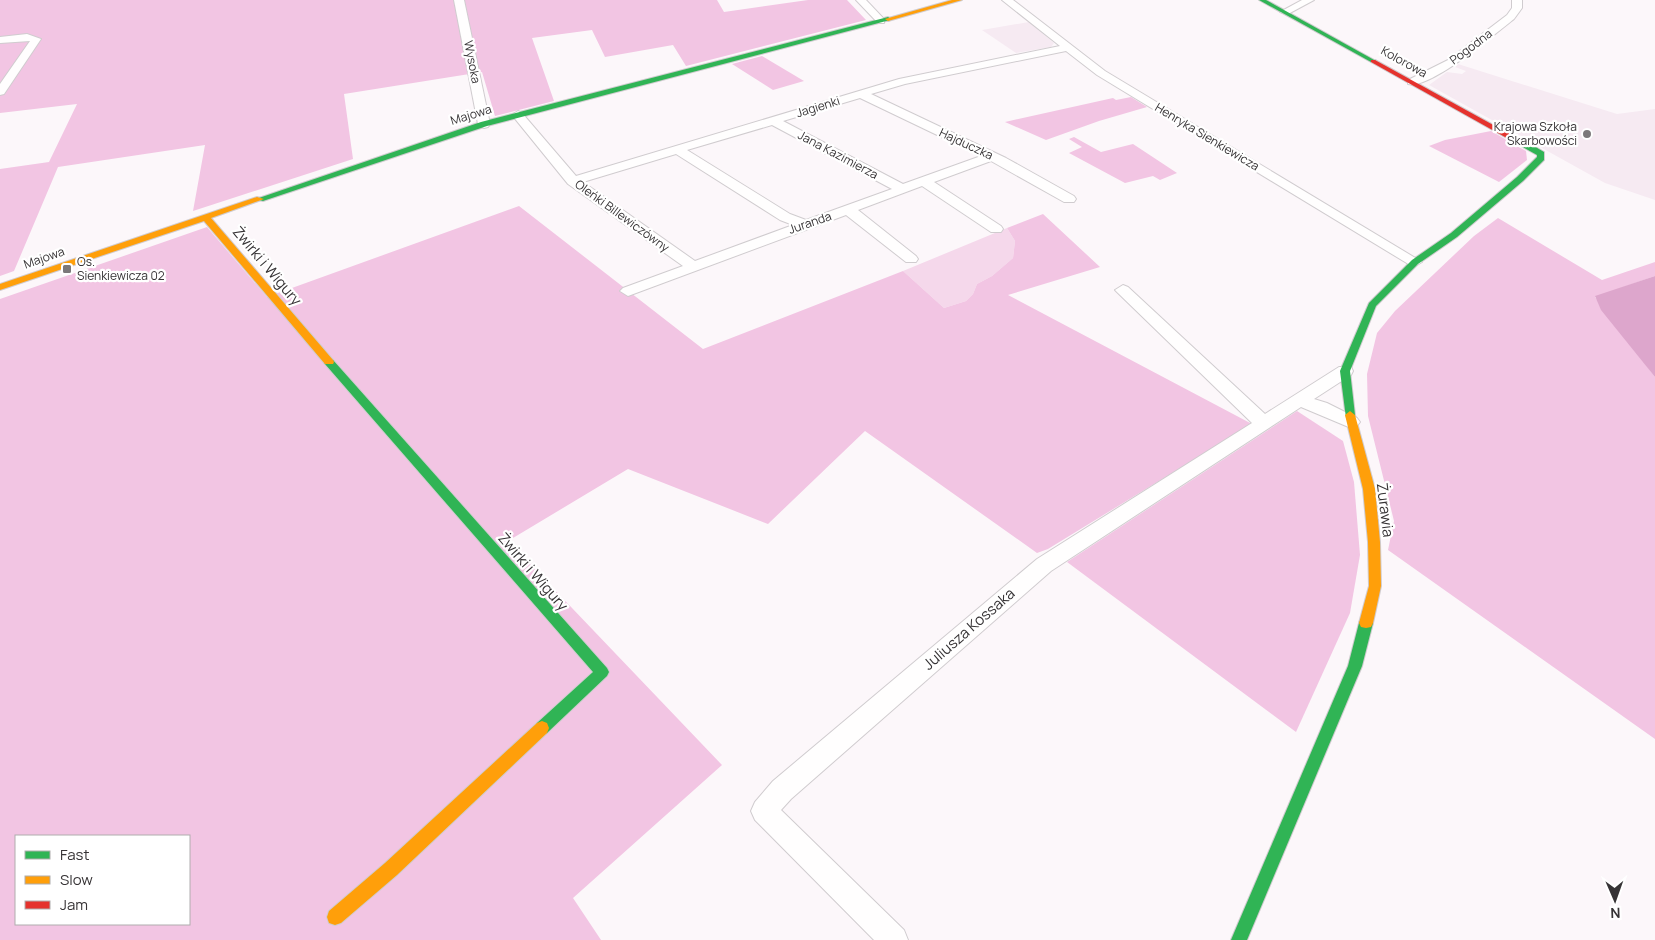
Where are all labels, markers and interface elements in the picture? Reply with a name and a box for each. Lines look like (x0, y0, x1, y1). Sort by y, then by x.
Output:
street label: Pogodna (1446, 25, 1496, 68)
street label: Wysoka (460, 39, 485, 85)
street label: Kolorowa (1378, 42, 1430, 81)
street label: Jagienki (794, 92, 842, 121)
street label: Henryka Sienkiewicza (1152, 99, 1263, 174)
street label: Majowa (448, 100, 493, 129)
place label: Krajowa Szkoła Skarbowości (1494, 118, 1577, 149)
street label: Hajduczka (936, 124, 996, 163)
street label: Jana Kazimierza (795, 126, 881, 183)
marker: Krajowa Szkoła Skarbowości (1581, 128, 1593, 140)
street label: Oleńki Billewiczówny (572, 175, 674, 256)
street label: Juranda (786, 207, 834, 238)
street label: Żwirki i Wigury (228, 222, 307, 310)
street label: Majowa (21, 243, 67, 272)
place label: Os. Sienkiewicza 02 (77, 253, 165, 284)
marker: Os. Sienkiewicza 02 (61, 263, 73, 275)
street label: Żurawia (1372, 482, 1399, 538)
street label: Żwirki i Wigury (493, 528, 573, 615)
street label: Juliusza Kossaka (918, 583, 1019, 674)
legend (15, 835, 190, 925)
text: Fast (60, 844, 89, 865)
text: Slow (60, 869, 93, 890)
north arrow (1590, 875, 1640, 925)
text: Jam (60, 894, 88, 915)
text: N (1610, 904, 1621, 923)

